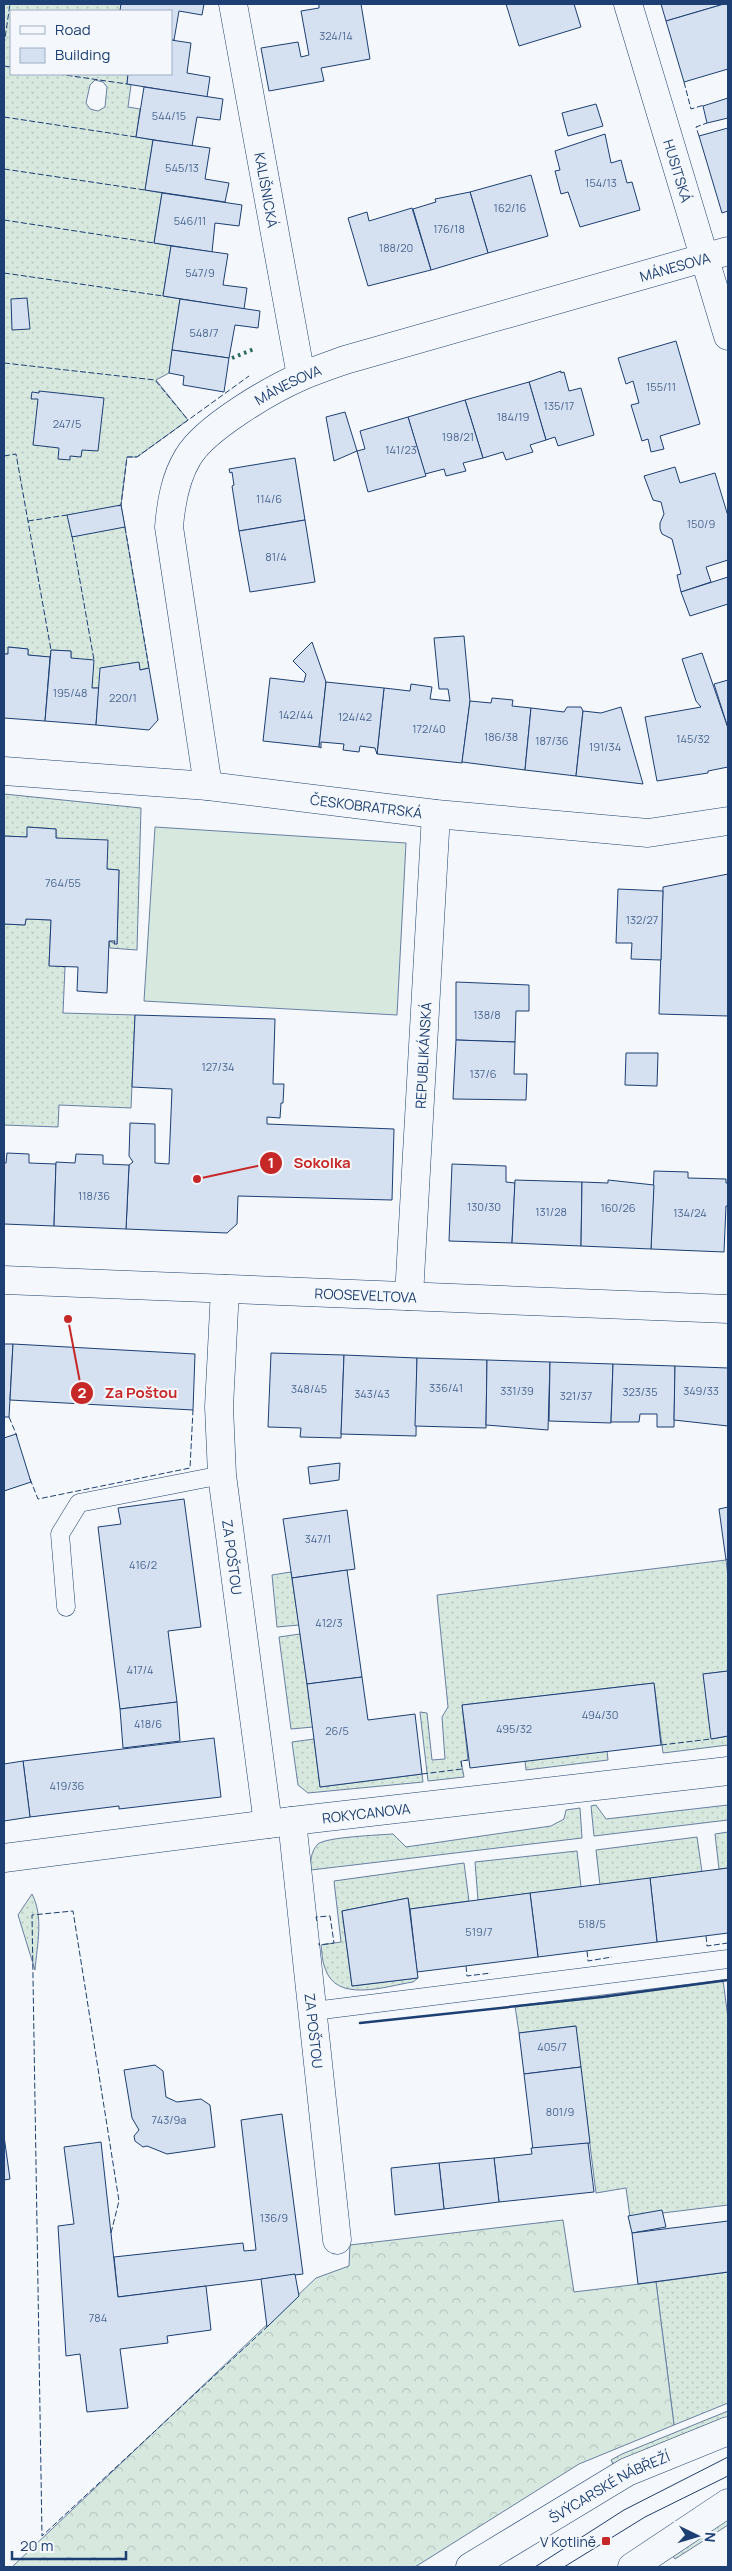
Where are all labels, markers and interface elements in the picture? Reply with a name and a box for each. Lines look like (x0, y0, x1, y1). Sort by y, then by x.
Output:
legend (10, 10, 172, 75)
text: Road (55, 19, 91, 40)
house number: 324/14 (319, 28, 353, 43)
text: Building (55, 44, 110, 65)
house number: 544/15 (152, 108, 186, 123)
street label: HUSITSKÁ (660, 137, 697, 205)
street label: KALIŠNICKÁ (251, 151, 283, 229)
house number: 545/13 (165, 160, 199, 175)
house number: 154/13 (585, 175, 617, 190)
house number: 162/16 (494, 200, 527, 215)
house number: 546/11 (174, 213, 206, 228)
house number: 176/18 (433, 221, 465, 236)
house number: 188/20 (379, 240, 413, 255)
street label: MÁNESOVA (637, 247, 712, 285)
house number: 547/9 (185, 265, 215, 280)
house number: 548/7 (189, 325, 219, 340)
street label: MÁNESOVA (251, 360, 324, 409)
house number: 155/11 (646, 379, 676, 394)
house number: 135/17 (544, 398, 574, 413)
house number: 184/19 (497, 409, 529, 424)
house number: 247/5 (53, 416, 81, 431)
house number: 198/21 (442, 429, 474, 444)
house number: 141/23 (385, 442, 417, 457)
house number: 114/6 (256, 491, 282, 506)
house number: 150/9 (687, 516, 715, 531)
house number: 81/4 (265, 549, 287, 564)
house number: 195/48 (53, 685, 87, 700)
house number: 220/1 (109, 690, 137, 705)
house number: 142/44 (279, 707, 313, 722)
house number: 124/42 (338, 709, 372, 724)
house number: 172/40 (412, 721, 446, 736)
house number: 186/38 (484, 729, 518, 744)
house number: 145/32 (676, 731, 710, 746)
house number: 187/36 (535, 733, 569, 748)
house number: 191/34 (589, 739, 621, 754)
street label: ČESKOBRATRSKÁ (309, 789, 423, 822)
house number: 764/55 (45, 875, 81, 890)
house number: 132/27 (626, 912, 658, 927)
street label: REPUBLIKÁNSKÁ (410, 1001, 435, 1109)
house number: 138/8 (473, 1007, 501, 1022)
house number: 127/34 (202, 1059, 234, 1074)
house number: 137/6 (470, 1066, 497, 1081)
callout: Sokolka (258, 1148, 360, 1178)
text: 1 (268, 1152, 274, 1173)
text: Sokolka (293, 1152, 351, 1173)
house number: 118/36 (78, 1188, 110, 1203)
house number: 130/30 (467, 1199, 501, 1214)
house number: 160/26 (600, 1200, 636, 1215)
house number: 131/28 (535, 1204, 567, 1219)
house number: 134/24 (673, 1205, 707, 1220)
street label: ROOSEVELTOVA (314, 1283, 417, 1306)
callout: Za Poštou (69, 1378, 187, 1408)
house number: 336/41 (429, 1380, 463, 1395)
house number: 348/45 (291, 1381, 327, 1396)
text: 2 (78, 1382, 87, 1403)
text: Za Poštou (105, 1382, 177, 1403)
house number: 331/39 (500, 1383, 534, 1398)
house number: 349/33 (683, 1383, 719, 1398)
house number: 323/35 (622, 1384, 658, 1399)
house number: 343/43 (354, 1386, 390, 1401)
house number: 321/37 (560, 1388, 592, 1403)
street label: ZA POŠTOU (218, 1518, 247, 1596)
house number: 347/1 (305, 1531, 331, 1546)
house number: 416/2 (129, 1557, 157, 1572)
house number: 412/3 (315, 1615, 343, 1630)
house number: 417/4 (126, 1662, 154, 1677)
house number: 494/30 (582, 1707, 618, 1722)
house number: 418/6 (134, 1716, 162, 1731)
house number: 495/32 (496, 1721, 532, 1736)
house number: 26/5 (325, 1723, 349, 1738)
house number: 419/36 (50, 1778, 85, 1793)
street label: ROKYCANOVA (321, 1798, 411, 1827)
house number: 518/5 (578, 1916, 606, 1931)
house number: 519/7 (465, 1924, 493, 1939)
street label: ZA POŠTOU (301, 1992, 328, 2070)
house number: 405/7 (537, 2039, 567, 2054)
house number: 801/9 (546, 2104, 574, 2119)
house number: 743/9a (152, 2112, 186, 2127)
house number: 136/9 (260, 2210, 288, 2225)
house number: 784 (89, 2310, 107, 2325)
street label: ŠVÝCARSKÉ NÁBŘEŽÍ (545, 2446, 672, 2527)
north arrow (672, 2511, 722, 2561)
scale bar (12, 2528, 126, 2560)
text: N (701, 2531, 720, 2543)
place label: V Kotlině (540, 2532, 596, 2551)
text: 20 m (20, 2535, 53, 2556)
marker: V Kotlině (600, 2535, 612, 2547)

